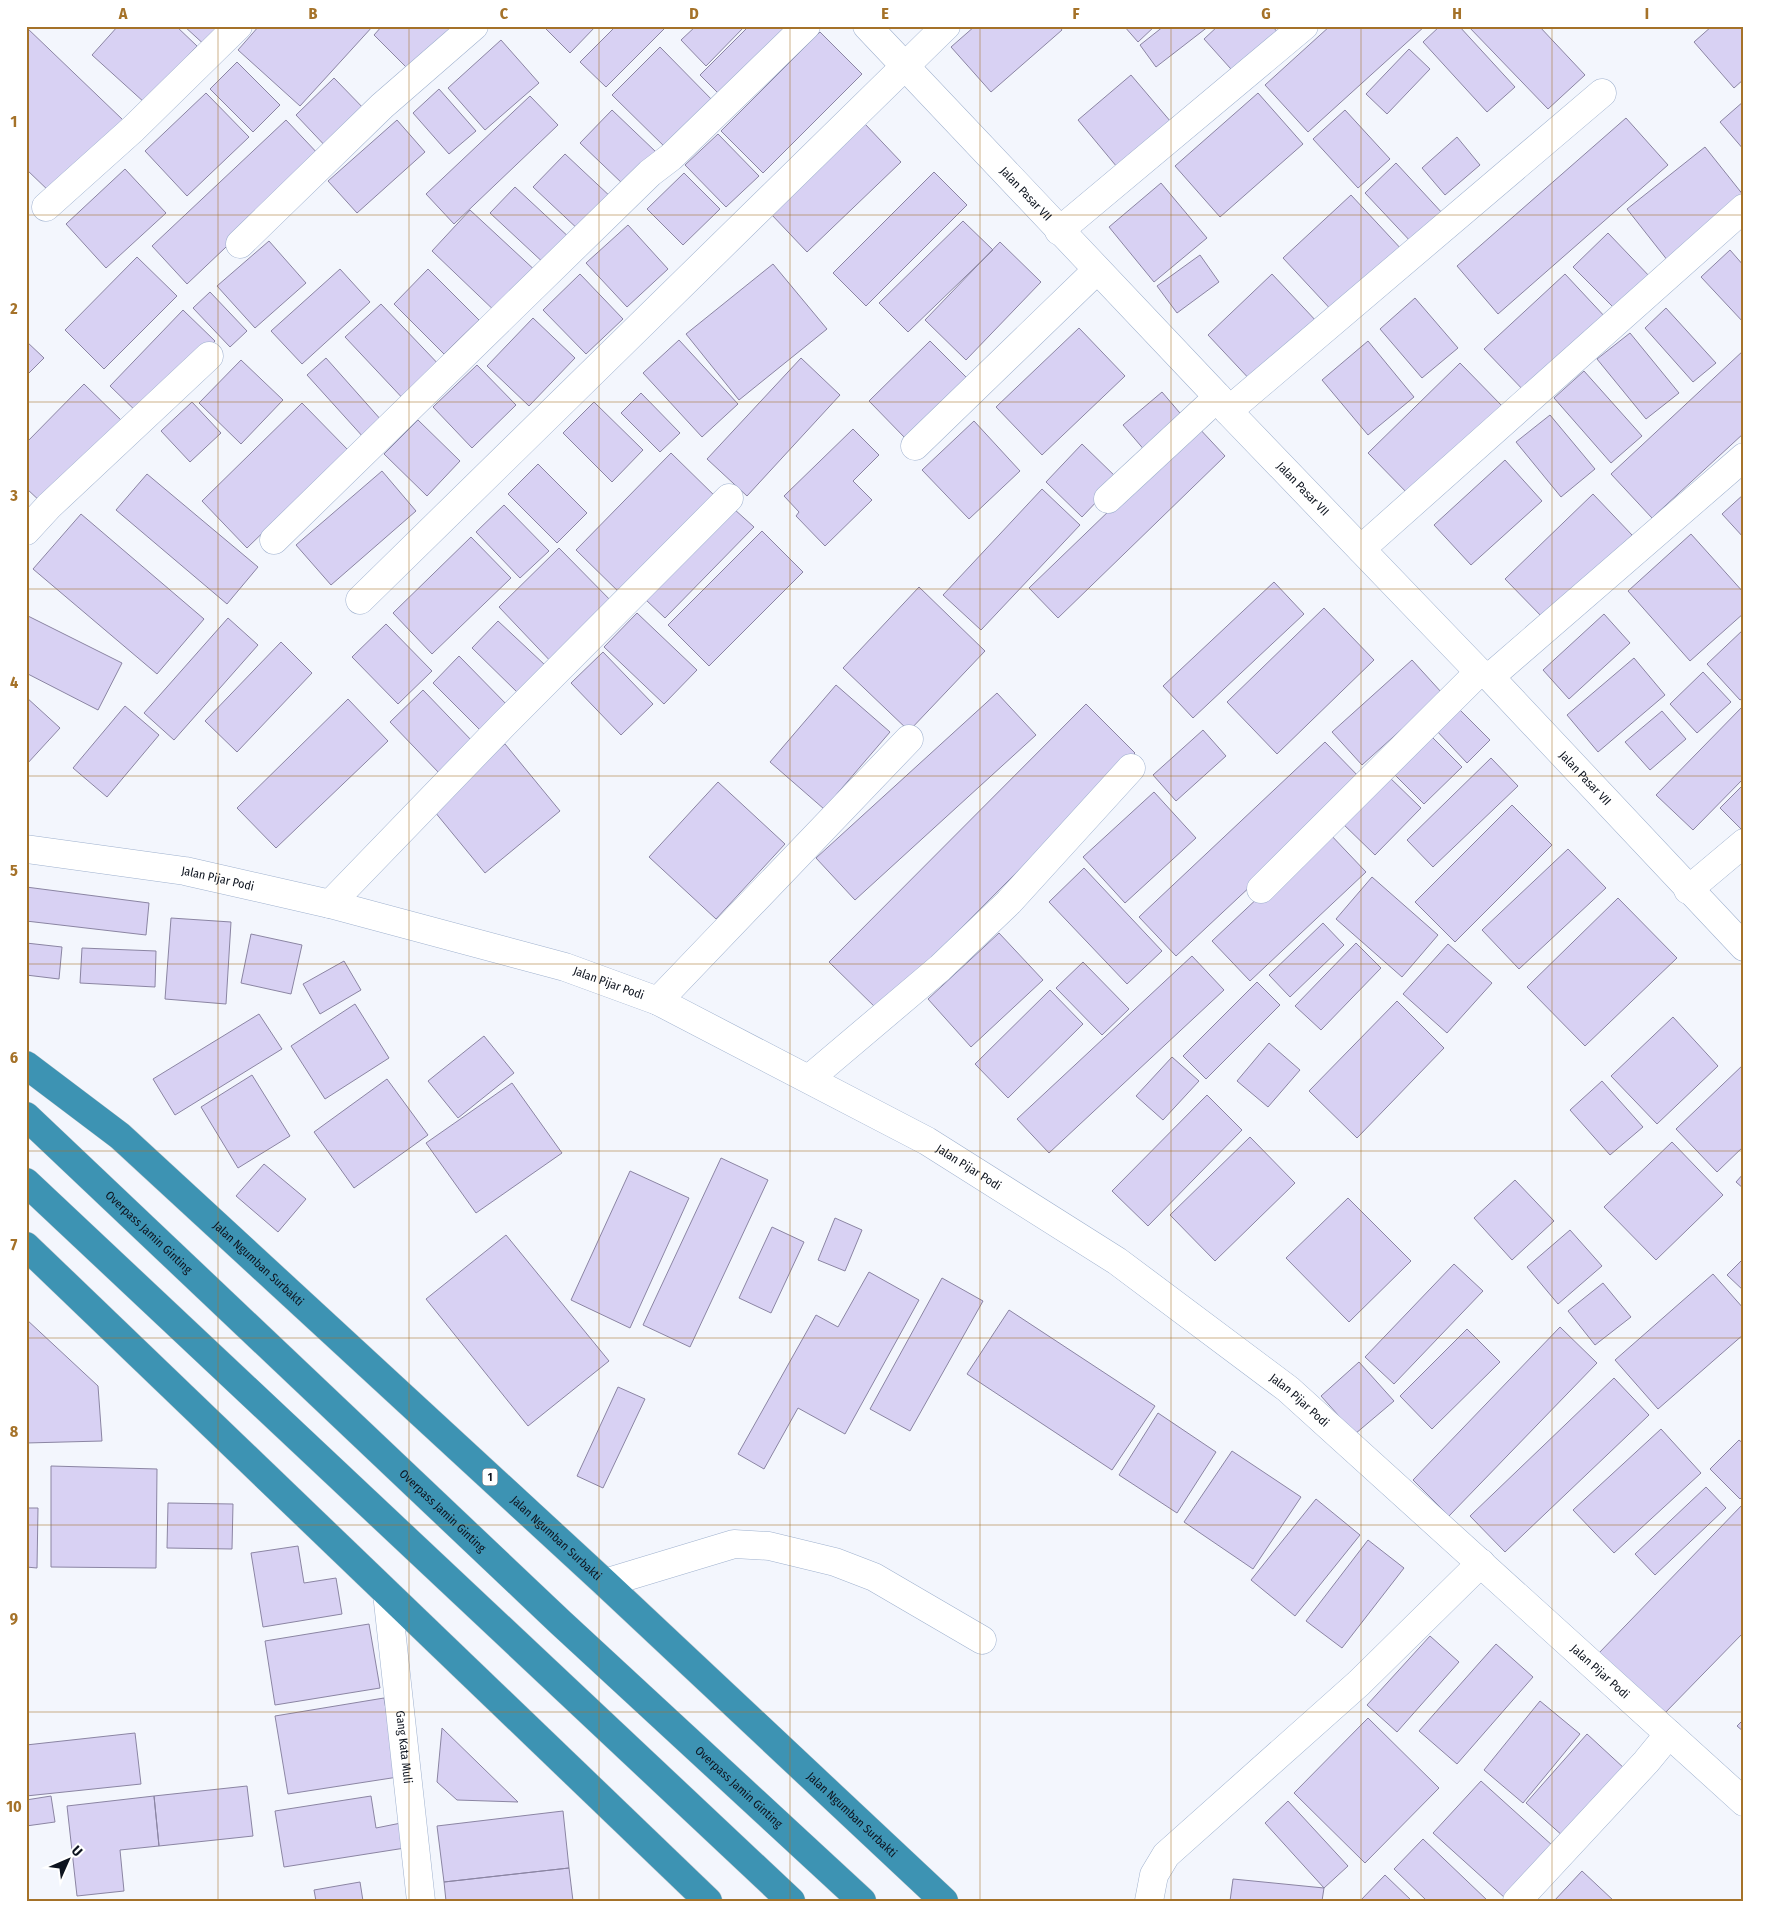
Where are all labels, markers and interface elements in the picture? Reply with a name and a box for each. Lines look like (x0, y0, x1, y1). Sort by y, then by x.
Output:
text: A (118, 4, 128, 23)
text: B (309, 4, 318, 23)
text: C (500, 4, 509, 23)
text: D (689, 4, 699, 23)
text: E (881, 4, 889, 23)
text: F (1072, 4, 1080, 23)
text: G (1261, 4, 1271, 23)
text: H (1452, 4, 1462, 23)
text: I (1645, 4, 1649, 23)
text: 1 (11, 112, 17, 131)
street label: Jalan Pasar VII (997, 164, 1055, 224)
text: 2 (9, 299, 18, 318)
street label: Jalan Pasar VII (1274, 459, 1332, 519)
text: 3 (9, 486, 18, 505)
text: 4 (10, 673, 18, 692)
street label: Jalan Pasar VII (1556, 748, 1614, 808)
text: 5 (10, 861, 18, 880)
street label: Jalan Pijar Podi (180, 864, 255, 893)
street label: Jalan Pijar Podi (571, 964, 646, 1002)
text: 6 (10, 1048, 18, 1067)
street label: Jalan Pijar Podi (934, 1142, 1004, 1193)
street label: Overpass Jamin Ginting (103, 1188, 195, 1277)
street label: Jalan Ngumban Surbakti (210, 1218, 307, 1309)
text: 7 (11, 1235, 18, 1254)
street label: Jalan Pijar Podi (1267, 1371, 1332, 1430)
text: 8 (10, 1422, 19, 1441)
street label: Overpass Jamin Ginting (397, 1467, 489, 1555)
road number: 1 (482, 1468, 498, 1485)
street label: Jalan Ngumban Surbakti (508, 1493, 604, 1583)
text: 9 (10, 1609, 18, 1628)
street label: Jalan Pijar Podi (1568, 1641, 1632, 1702)
street label: Gang Kata Muli (393, 1710, 415, 1784)
street label: Overpass Jamin Ginting (692, 1743, 786, 1831)
street label: Jalan Ngumban Surbakti (804, 1769, 900, 1860)
text: 10 (6, 1797, 22, 1816)
north arrow (42, 1834, 92, 1884)
text: U (68, 1842, 86, 1860)

